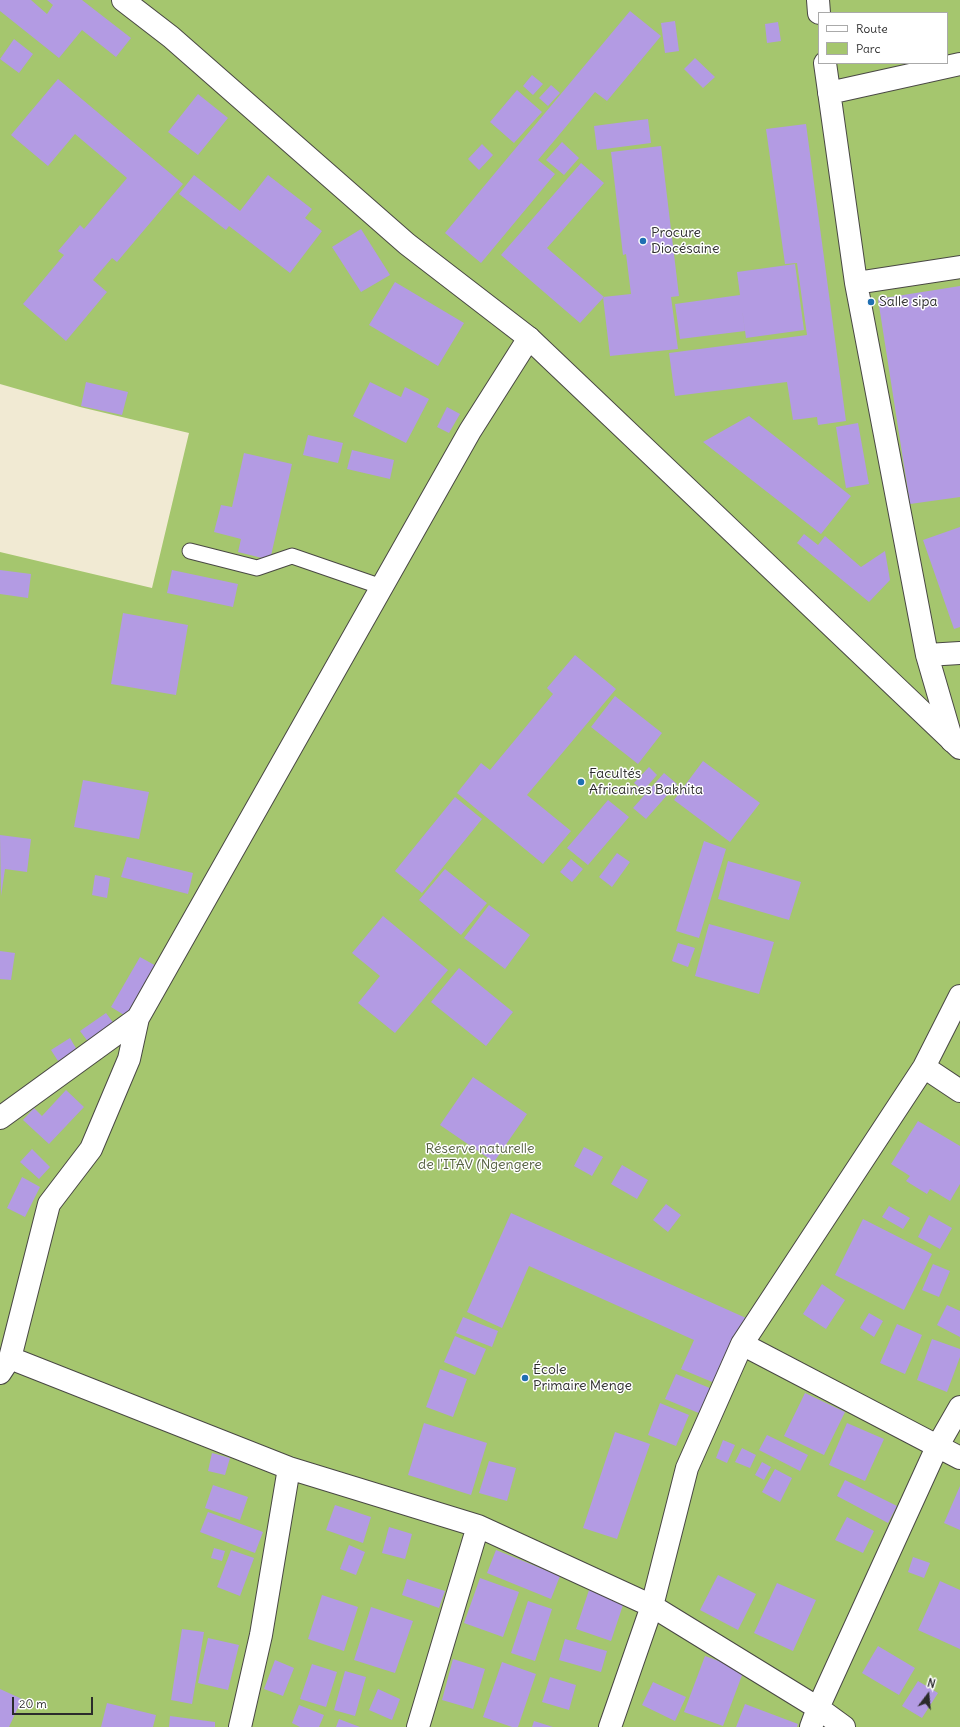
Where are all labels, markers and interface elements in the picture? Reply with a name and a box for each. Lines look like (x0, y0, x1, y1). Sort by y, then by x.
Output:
legend (818, 12, 948, 64)
text: Route (856, 21, 888, 36)
text: Parc (856, 41, 881, 56)
place label: Procure Diocésaine (651, 225, 720, 258)
marker: Procure Diocésaine (638, 236, 648, 246)
place label: Salle sipa (879, 294, 937, 310)
marker: Salle sipa (866, 297, 876, 307)
place label: Facultés Africaines Bakhita (589, 766, 703, 798)
marker: Facultés Africaines Bakhita (576, 777, 586, 787)
park label: Réserve naturelle de l'ITAV (Ngengere (418, 1141, 542, 1174)
place label: École Primaire Menge (533, 1362, 632, 1394)
marker: École Primaire Menge (520, 1373, 530, 1383)
north arrow (908, 1675, 948, 1715)
text: N (926, 1676, 937, 1691)
scale bar (14, 1689, 95, 1715)
text: 20 m (19, 1696, 47, 1711)

